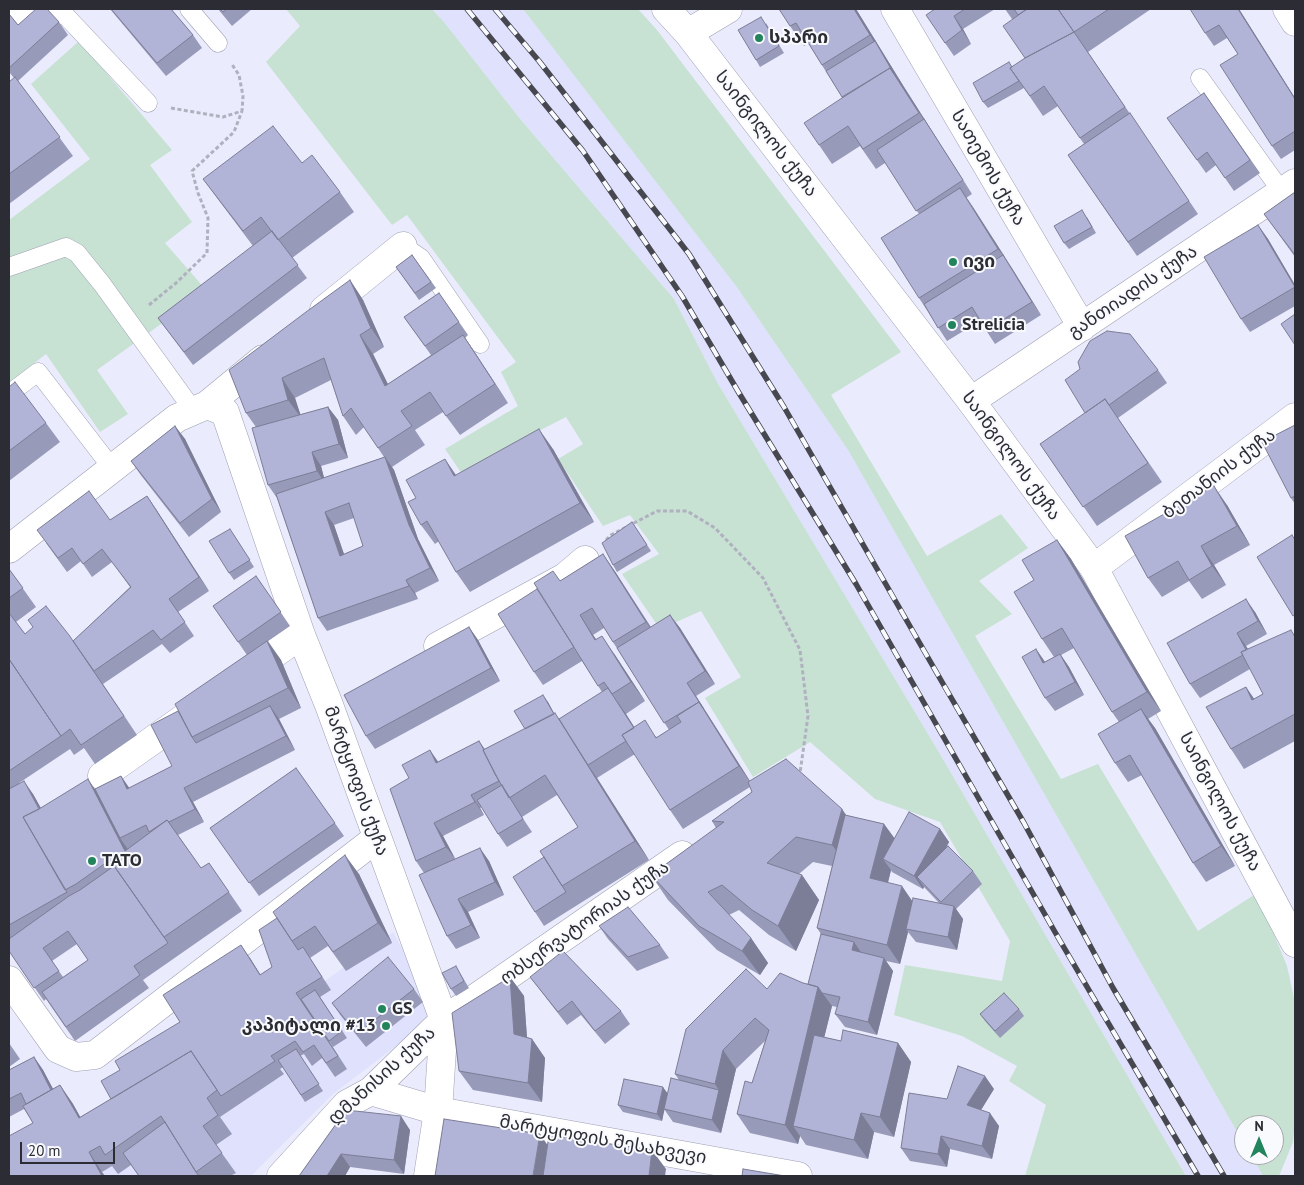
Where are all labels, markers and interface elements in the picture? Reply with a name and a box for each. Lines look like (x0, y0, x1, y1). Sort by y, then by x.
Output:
place label: სპარი (769, 27, 828, 49)
marker: სპარი (753, 32, 765, 44)
street label: საინგილოს ქუჩა (710, 67, 822, 201)
street label: სათემოს ქუჩა (946, 106, 1030, 230)
street label: განთიადის ქუჩა (1064, 241, 1202, 343)
place label: ივი (963, 251, 995, 273)
marker: ივი (947, 256, 959, 268)
place label: Strelicia (962, 314, 1025, 336)
marker: Strelicia (946, 319, 958, 331)
street label: საინგილოს ქუჩა (957, 387, 1065, 525)
street label: ბეთანიის ქუჩა (1158, 424, 1280, 524)
street label: მარტყოფის ქუჩა (319, 703, 393, 859)
street label: საინგილოს ქუჩა (1174, 729, 1266, 875)
place label: TATO (102, 850, 142, 872)
marker: TATO (86, 855, 98, 867)
street label: ობსერვატორიას ქუჩა (496, 856, 674, 990)
place label: GS (392, 998, 413, 1020)
marker: GS (376, 1003, 388, 1015)
place label: კაპიტალი #13 (242, 1015, 376, 1037)
marker: კაპიტალი #13 (380, 1020, 392, 1032)
street label: დმანისის ქუჩა (324, 1022, 440, 1130)
street label: მარტყოფის შესახვევი (498, 1111, 708, 1169)
north arrow (1234, 1115, 1284, 1165)
text: N (1254, 1117, 1264, 1135)
scale bar (22, 1132, 118, 1164)
text: 20 m (28, 1141, 61, 1160)

